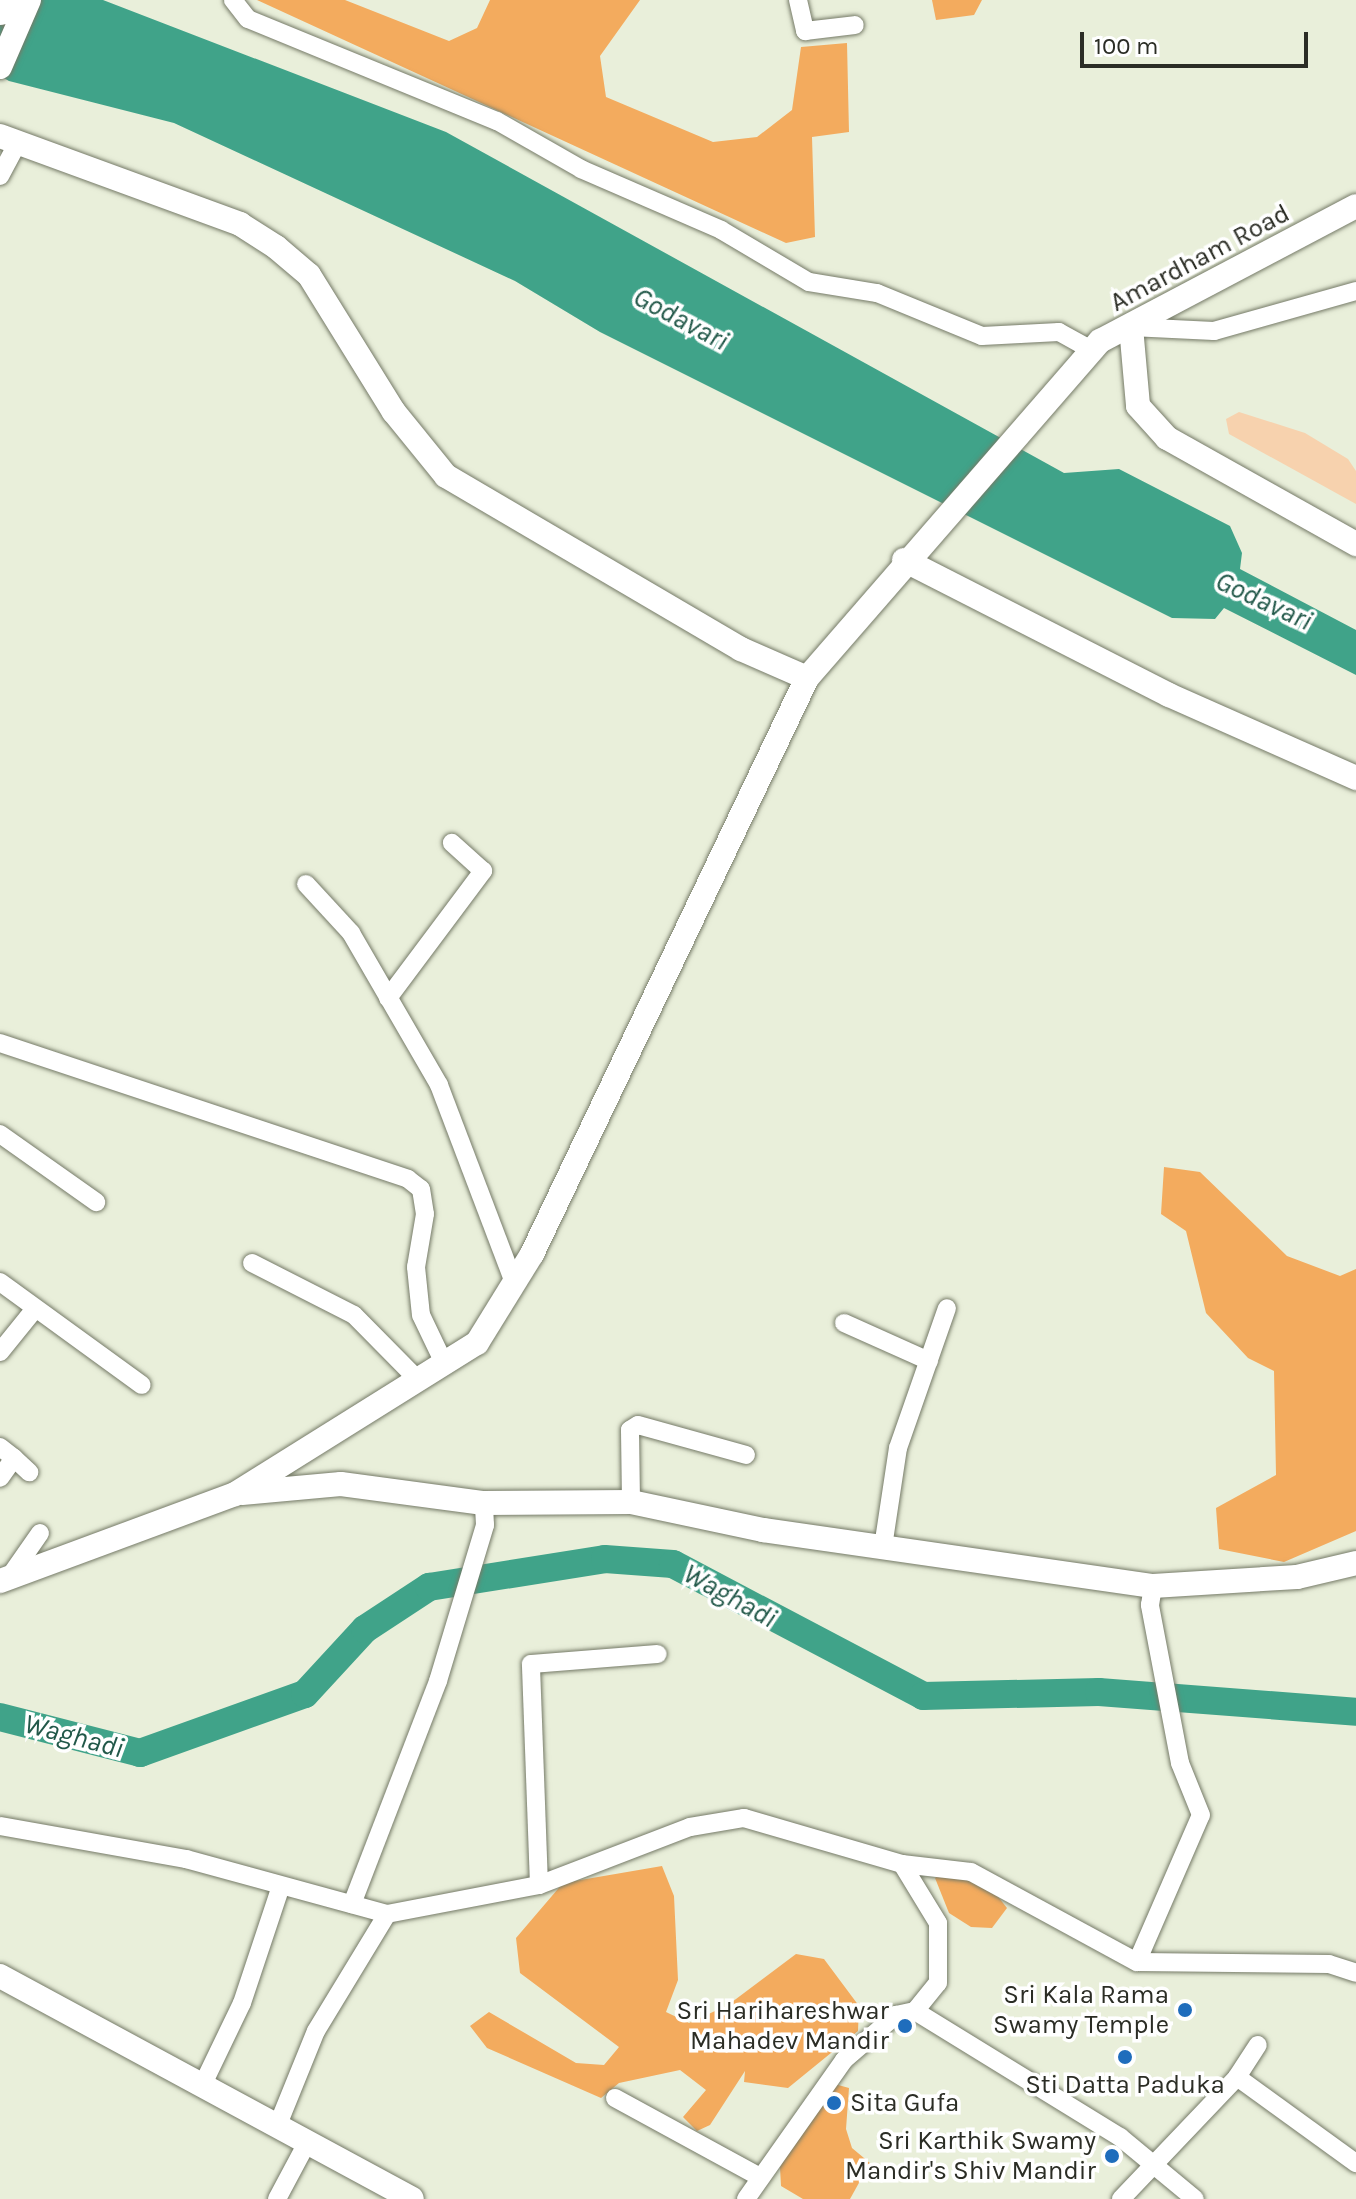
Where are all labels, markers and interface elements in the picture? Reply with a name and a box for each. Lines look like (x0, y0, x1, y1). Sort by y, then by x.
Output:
scale bar (1084, 16, 1312, 66)
text: 100 m (1094, 32, 1159, 60)
street label: Amardham Road (1105, 198, 1295, 318)
water label: Godavari (628, 280, 734, 358)
water label: Godavari (1210, 564, 1318, 638)
water label: Waghadi (677, 1557, 783, 1635)
water label: Waghadi (20, 1707, 128, 1765)
place label: Sri Kala Rama Swamy Temple (993, 1979, 1169, 2040)
place label: Sri Harihareshwar Mahadev Mandir (676, 1995, 889, 2056)
marker: Sri Kala Rama Swamy Temple (1176, 2001, 1194, 2019)
marker: Sri Harihareshwar Mahadev Mandir (896, 2017, 914, 2035)
marker: Sti Datta Paduka (1116, 2048, 1134, 2066)
place label: Sti Datta Paduka (1025, 2069, 1225, 2101)
place label: Sita Gufa (850, 2087, 959, 2119)
marker: Sita Gufa (825, 2094, 843, 2112)
place label: Sri Karthik Swamy Mandir's Shiv Mandir (845, 2125, 1096, 2186)
marker: Sri Karthik Swamy Mandir's Shiv Mandir (1103, 2147, 1121, 2165)

